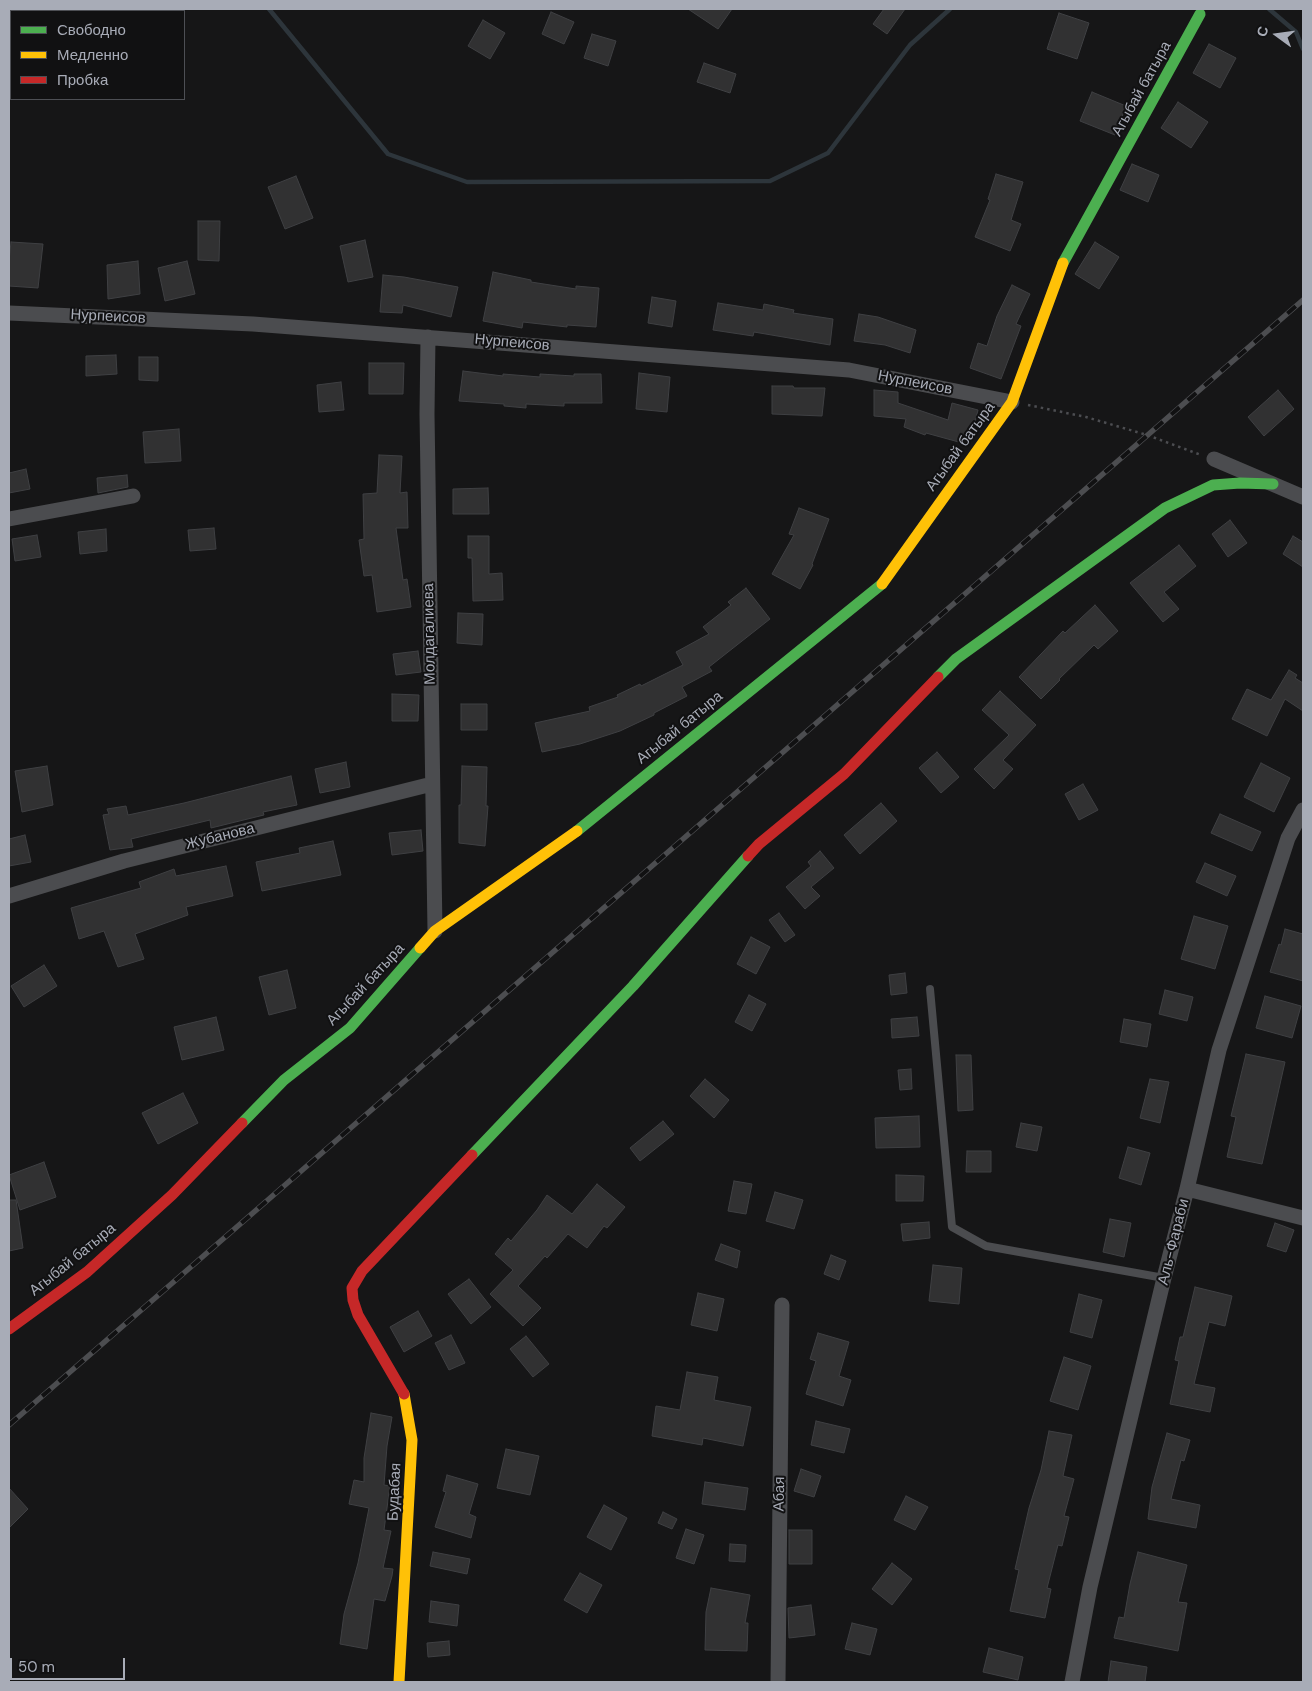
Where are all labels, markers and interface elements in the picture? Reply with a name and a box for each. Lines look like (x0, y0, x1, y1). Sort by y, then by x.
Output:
legend (10, 10, 185, 100)
north arrow (1252, 10, 1302, 60)
text: Свободно (57, 20, 126, 40)
text: С (1252, 24, 1272, 38)
street label: Агыбай батыра (1108, 38, 1176, 140)
text: Медленно (57, 45, 128, 65)
text: Пробка (57, 70, 108, 90)
street label: Нурпеисов (70, 306, 146, 328)
street label: Нурпеисов (474, 331, 550, 355)
street label: Нурпеисов (876, 367, 954, 399)
street label: Агыбай батыра (923, 399, 999, 495)
street label: Молдагалиева (420, 583, 440, 685)
street label: Агыбай батыра (633, 688, 727, 768)
street label: Жубанова (184, 820, 256, 854)
street label: Агыбай батыра (323, 940, 409, 1030)
street label: Аль-Фараби (1155, 1197, 1193, 1287)
street label: Агыбай батыра (26, 1220, 120, 1300)
street label: Будабая (384, 1462, 406, 1522)
street label: Абая (771, 1476, 789, 1512)
scale bar (12, 1648, 128, 1680)
text: 50 m (18, 1657, 55, 1677)

